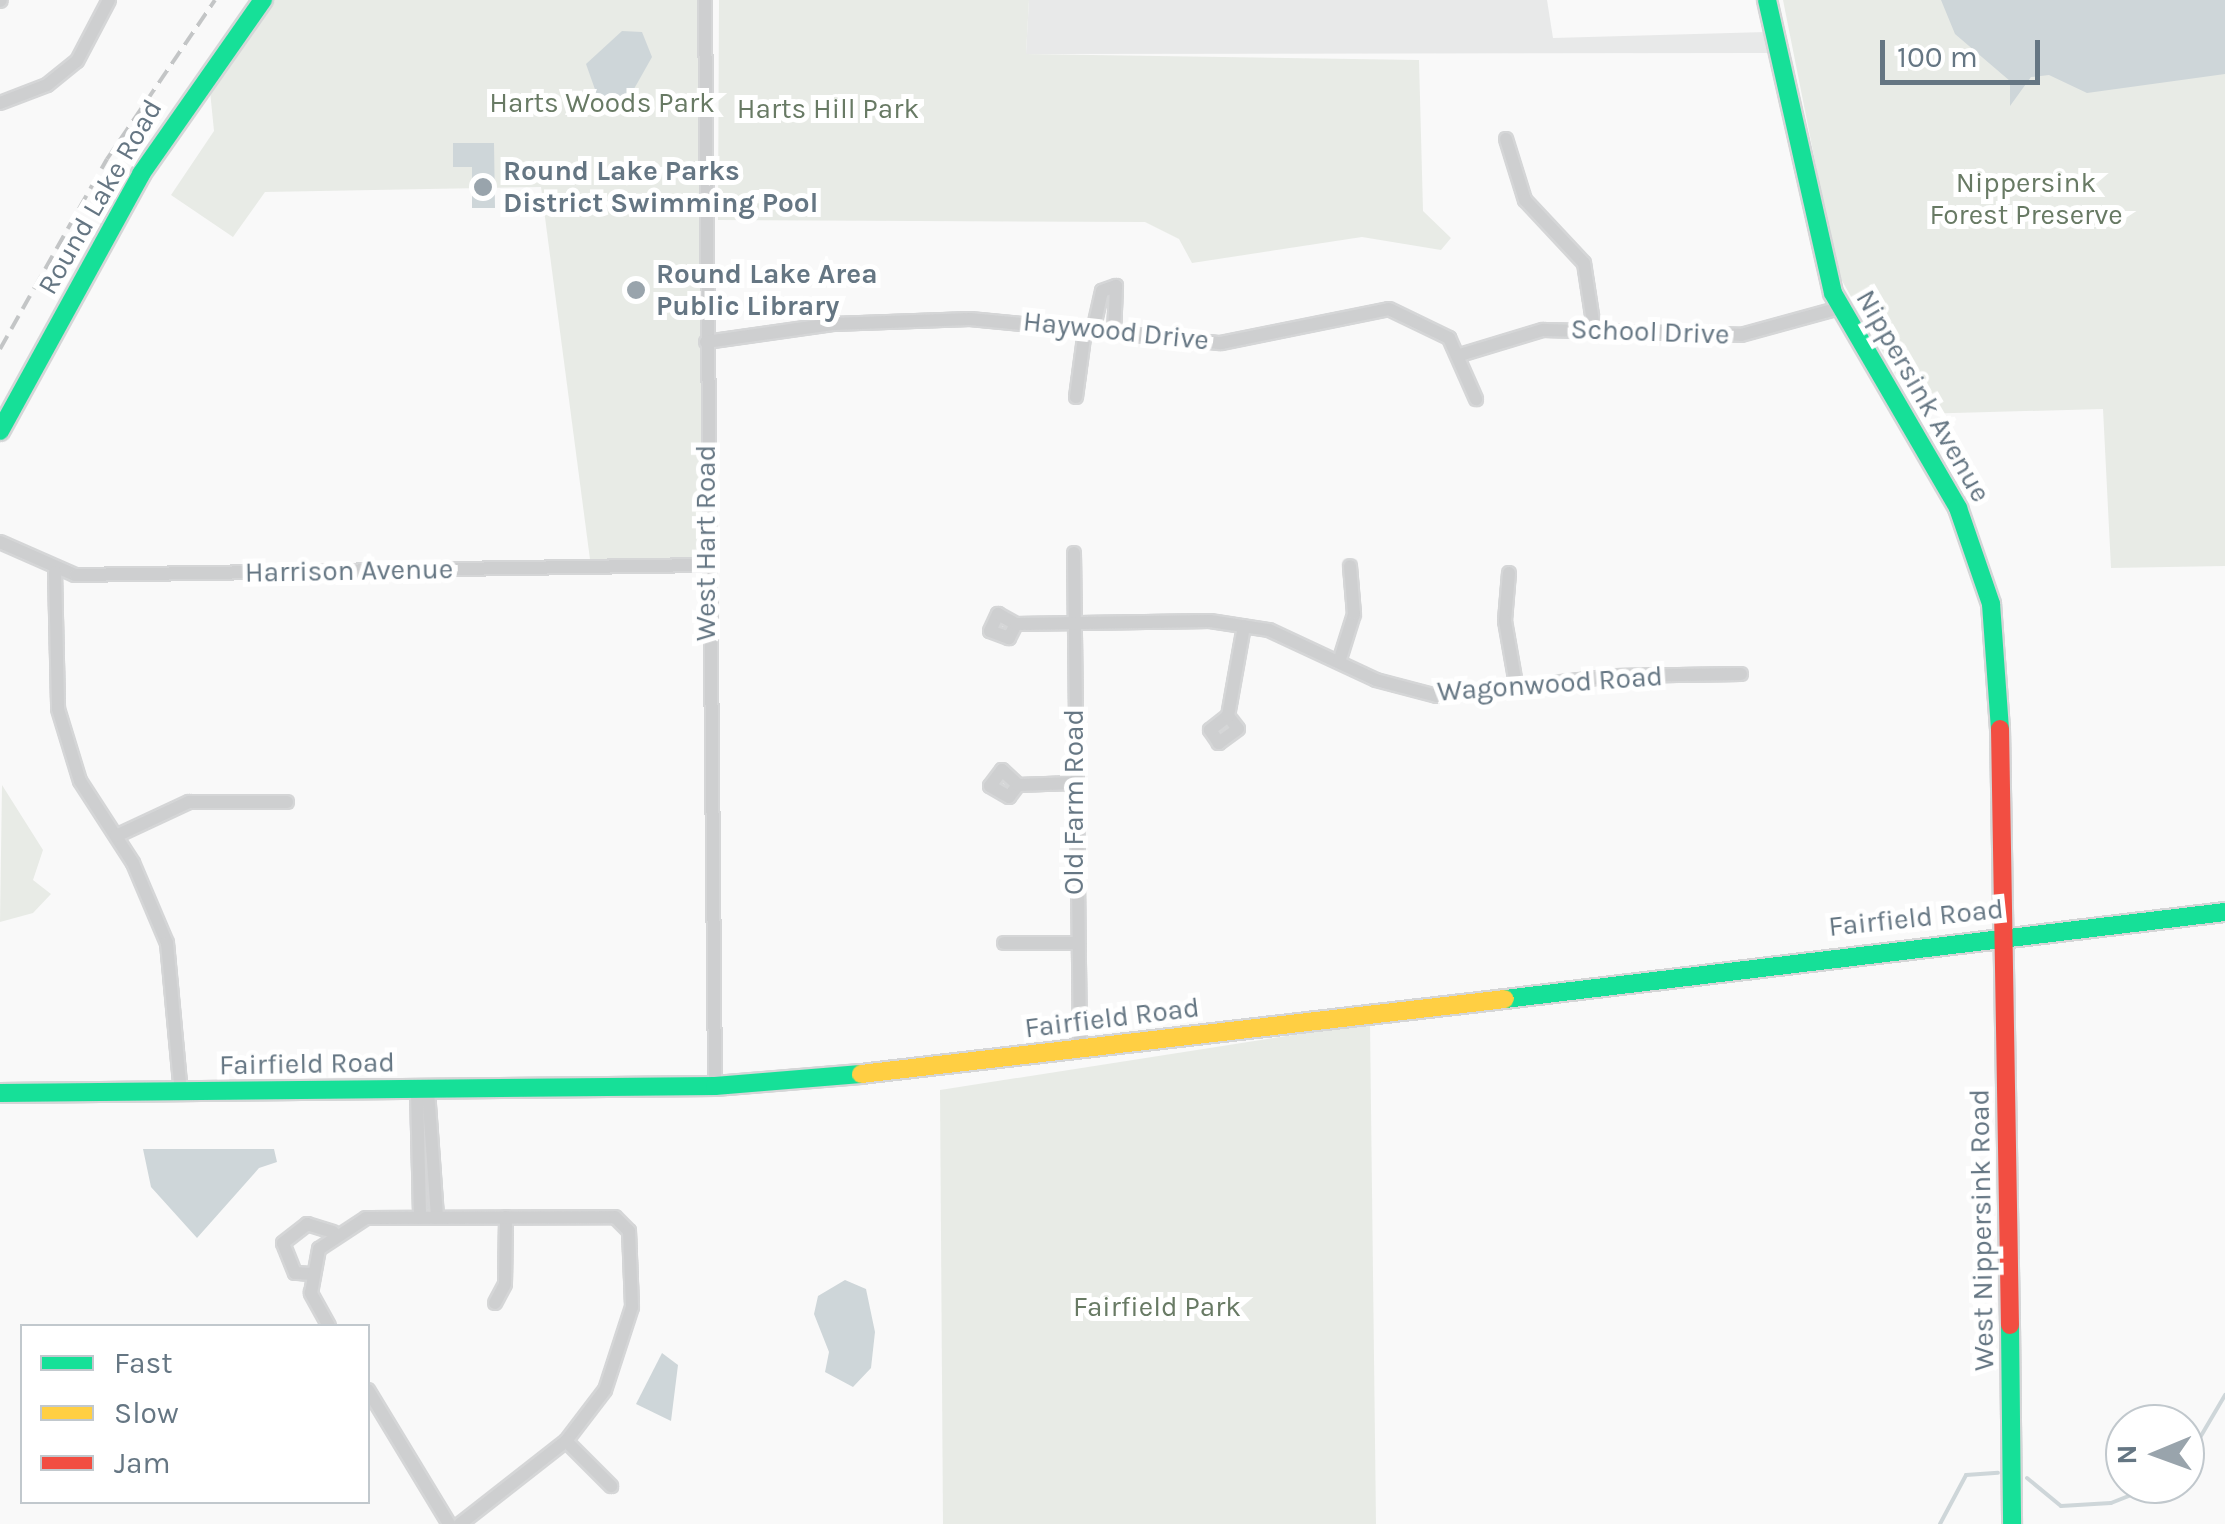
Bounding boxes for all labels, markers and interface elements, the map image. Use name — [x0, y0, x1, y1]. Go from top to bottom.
scale bar — [1885, 20, 2045, 82]
text: 100 m — [1897, 39, 1978, 75]
park label: Harts Woods Park — [489, 86, 715, 120]
park label: Harts Hill Park — [737, 92, 919, 126]
street label: Round Lake Road — [31, 94, 169, 300]
place label: Round Lake Parks District Swimming Pool — [503, 154, 818, 220]
park label: Nippersink Forest Preserve — [1929, 166, 2123, 232]
marker: Round Lake Parks District Swimming Pool — [472, 176, 494, 198]
place label: Round Lake Area Public Library — [656, 257, 878, 323]
marker: Round Lake Area Public Library — [625, 279, 647, 301]
street label: Nippersink Avenue — [1849, 284, 1997, 508]
street label: Haywood Drive — [1021, 305, 1211, 357]
street label: School Drive — [1570, 312, 1730, 352]
street label: West Hart Road — [689, 445, 723, 641]
street label: Harrison Avenue — [245, 552, 453, 590]
street label: Wagonwood Road — [1436, 659, 1664, 709]
street label: Old Farm Road — [1057, 709, 1091, 895]
street label: Fairfield Road — [1827, 892, 2005, 944]
street label: Fairfield Road — [1023, 991, 1201, 1045]
street label: Fairfield Road — [219, 1046, 395, 1082]
street label: West Nippersink Road — [1963, 1089, 2001, 1371]
park label: Fairfield Park — [1073, 1290, 1241, 1324]
legend — [20, 1324, 370, 1504]
text: Fast — [114, 1345, 173, 1381]
text: Slow — [114, 1395, 179, 1431]
north arrow — [2105, 1404, 2205, 1504]
text: N — [2110, 1444, 2143, 1465]
text: Jam — [114, 1445, 171, 1481]

